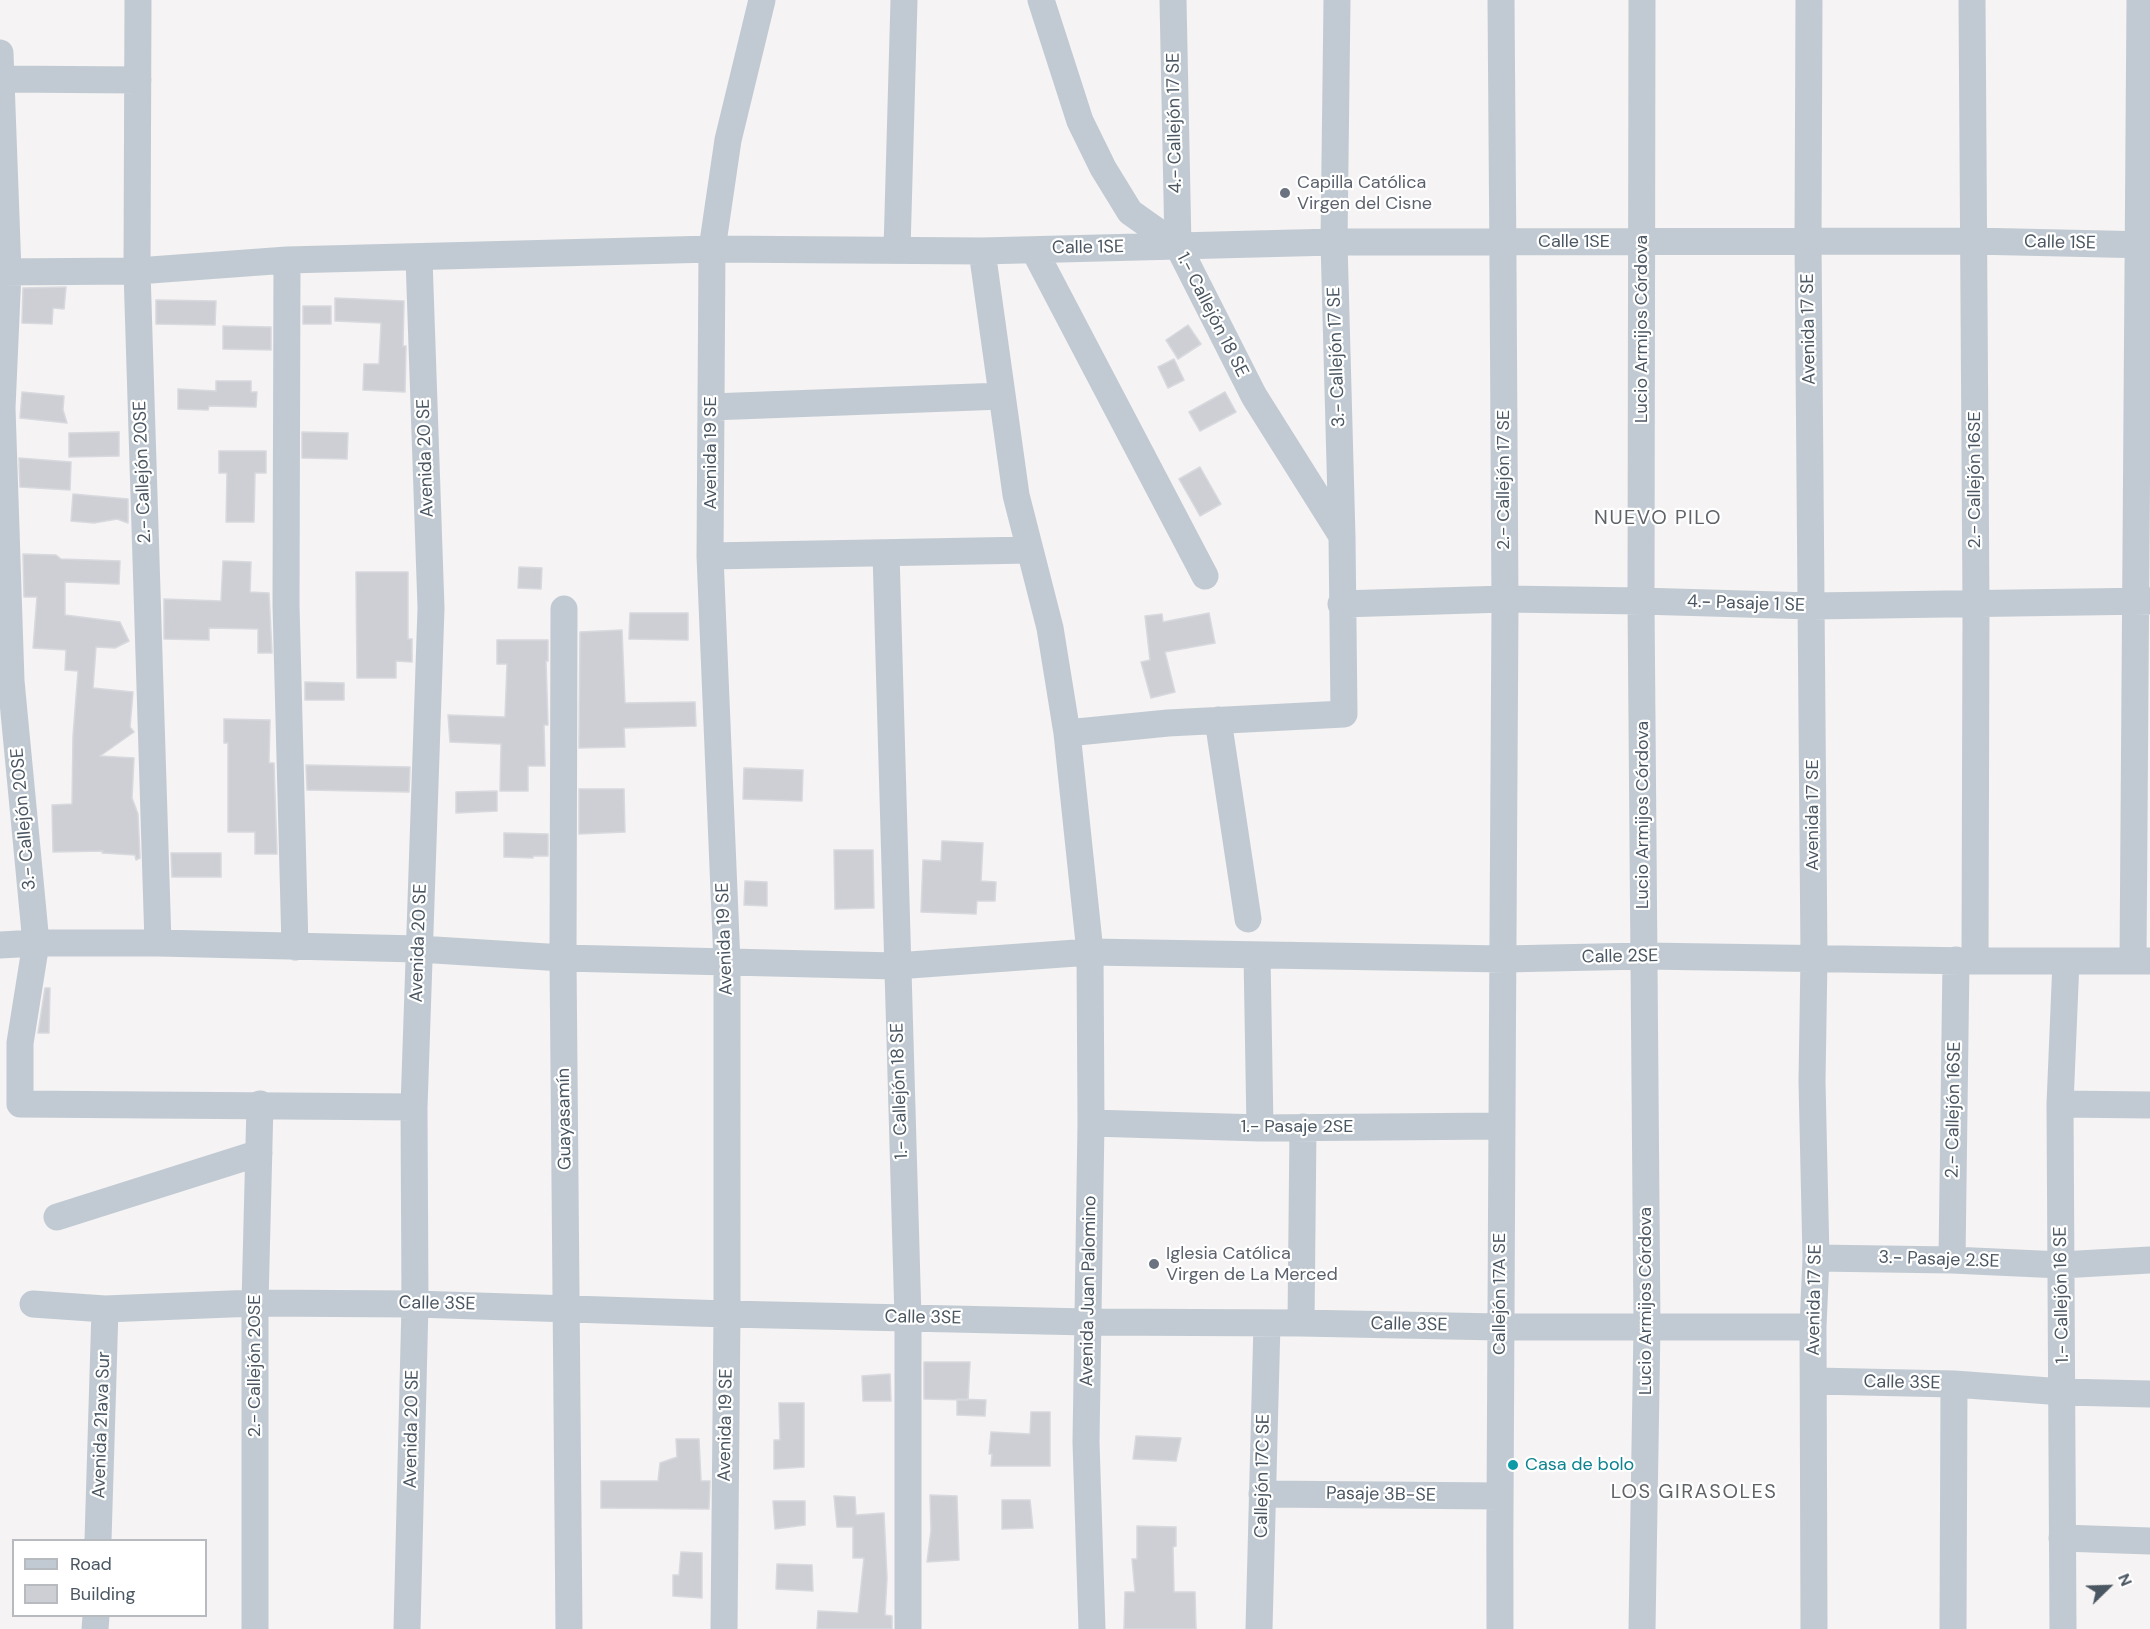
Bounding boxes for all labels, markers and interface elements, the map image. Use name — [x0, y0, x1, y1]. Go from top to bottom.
street label: 4.- Callejón 17 SE — [1163, 52, 1187, 194]
place label: Capilla Católica Virgen del Cisne — [1297, 172, 1432, 214]
marker: Capilla Católica Virgen del Cisne — [1278, 186, 1292, 200]
street label: Calle 1SE — [1538, 231, 1610, 253]
street label: Calle 1SE — [2024, 232, 2096, 254]
street label: Lucio Armijos Córdova — [1631, 235, 1653, 423]
street label: Calle 1SE — [1052, 237, 1124, 259]
street label: 1.- Callejón 18 SE — [1171, 249, 1253, 381]
street label: Avenida 17 SE — [1797, 273, 1821, 385]
street label: 3.- Callejón 17 SE — [1324, 286, 1350, 428]
street label: Avenida 19 SE — [700, 396, 722, 510]
street label: Avenida 20 SE — [413, 398, 439, 518]
street label: 2.- Callejón 20SE — [130, 400, 156, 544]
street label: 2.- Callejón 17 SE — [1493, 410, 1515, 550]
street label: 2.- Callejón 16SE — [1964, 411, 1986, 549]
district label: NUEVO PILO — [1594, 507, 1722, 531]
street label: 4.- Pasaje 1 SE — [1687, 591, 1805, 617]
street label: Lucio Armijos Córdova — [1632, 721, 1654, 909]
street label: 3.- Callejón 20SE — [7, 747, 41, 891]
street label: Avenida 17 SE — [1802, 759, 1824, 871]
street label: Avenida 19 SE — [712, 882, 738, 996]
street label: Avenida 20 SE — [406, 883, 432, 1003]
street label: Calle 2SE — [1581, 946, 1659, 968]
street label: 1.- Callejón 18 SE — [887, 1022, 913, 1160]
street label: 2.- Callejón 16SE — [1942, 1041, 1966, 1179]
street label: Guayasamín — [553, 1068, 577, 1170]
street label: 1.- Pasaje 2SE — [1241, 1116, 1353, 1138]
street label: Avenida Juan Palomino — [1077, 1195, 1101, 1387]
street label: Lucio Armijos Córdova — [1635, 1207, 1657, 1395]
street label: 1.- Callejón 16 SE — [2050, 1226, 2074, 1364]
street label: Callejón 17A SE — [1489, 1233, 1511, 1355]
place label: Iglesia Católica Virgen de La Merced — [1166, 1243, 1338, 1286]
street label: Avenida 17 SE — [1803, 1244, 1827, 1356]
street label: 3.- Pasaje 2.SE — [1878, 1247, 2000, 1273]
marker: Iglesia Católica Virgen de La Merced — [1147, 1257, 1161, 1271]
street label: Calle 3SE — [398, 1293, 476, 1315]
street label: 2.- Callejón 20SE — [244, 1295, 266, 1437]
street label: Calle 3SE — [884, 1307, 962, 1329]
street label: Calle 3SE — [1370, 1314, 1448, 1336]
street label: Avenida 21ava Sur — [89, 1351, 115, 1499]
street label: Avenida 19 SE — [714, 1368, 738, 1482]
street label: Avenida 20 SE — [400, 1369, 424, 1489]
street label: Calle 3SE — [1863, 1372, 1941, 1394]
street label: Callejón 17C SE — [1251, 1414, 1275, 1538]
place label: Casa de bolo — [1525, 1454, 1634, 1476]
marker: Casa de bolo — [1506, 1458, 1520, 1472]
district label: LOS GIRASOLES — [1611, 1481, 1777, 1505]
street label: Pasaje 3B-SE — [1326, 1483, 1436, 1507]
legend — [12, 1539, 207, 1617]
text: Road — [70, 1552, 112, 1576]
north arrow — [2078, 1557, 2138, 1617]
text: N — [2113, 1570, 2137, 1589]
text: Building — [70, 1582, 135, 1606]

